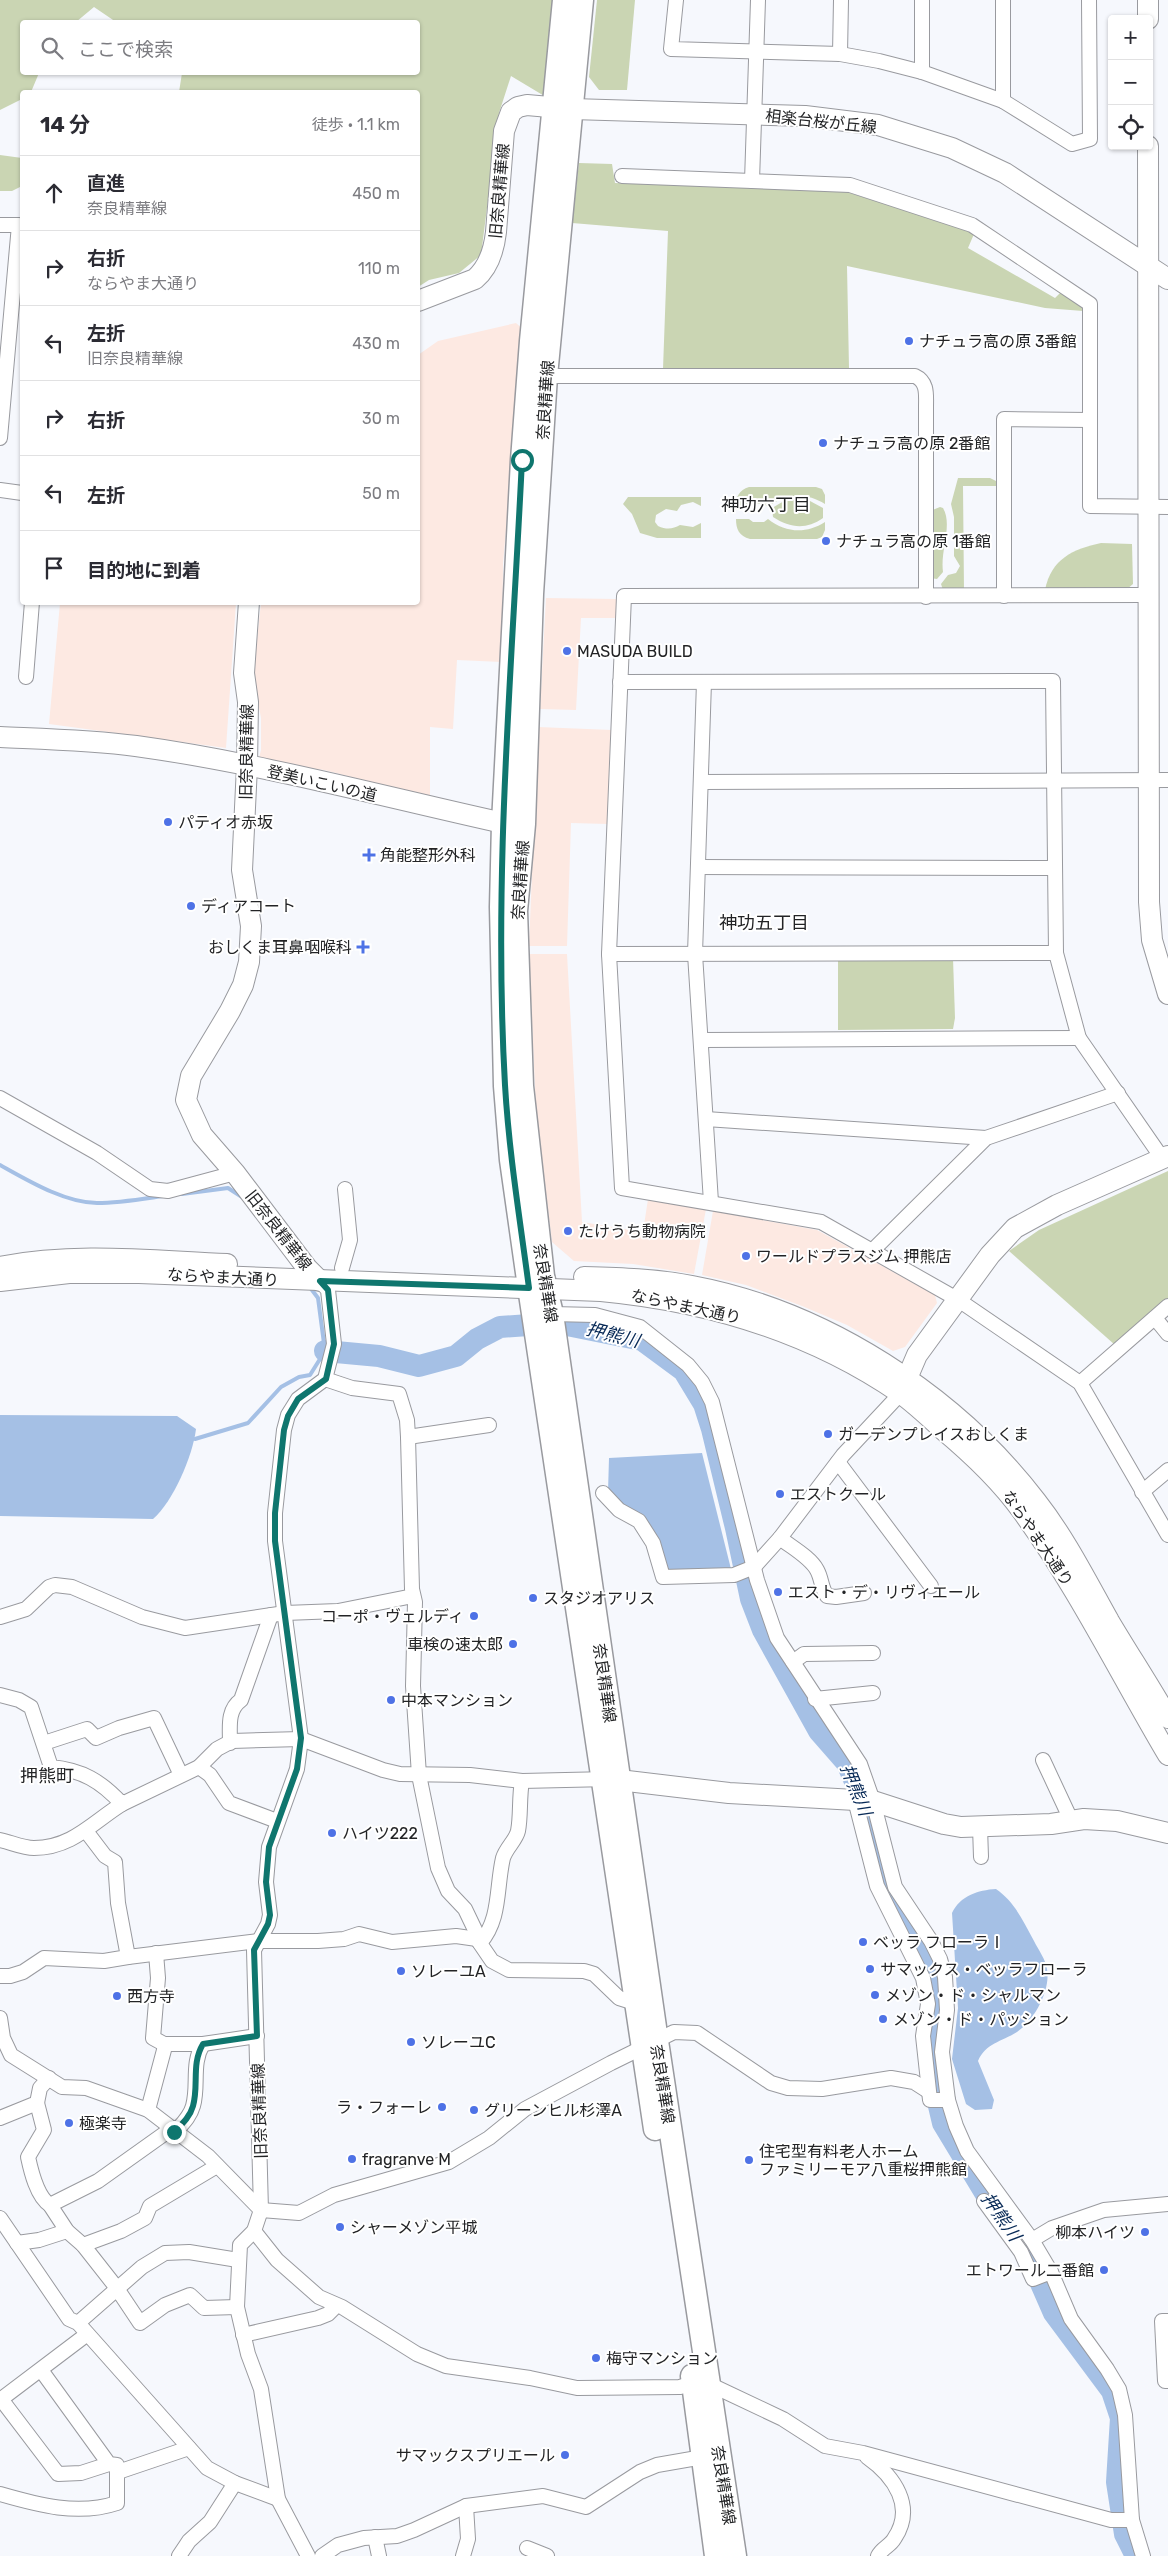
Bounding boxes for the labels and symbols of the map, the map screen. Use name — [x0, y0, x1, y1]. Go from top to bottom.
street label: 相楽台桜が丘線 — [764, 106, 878, 137]
street label: 旧奈良精華線 — [486, 142, 513, 240]
place label: ナチュラ高の原 3番館 — [919, 332, 1077, 351]
marker: ナチュラ高の原 3番館 — [903, 335, 915, 347]
street label: 奈良精華線 — [533, 359, 558, 441]
place label: ナチュラ高の原 2番館 — [833, 434, 990, 453]
marker: ナチュラ高の原 2番館 — [817, 437, 829, 449]
route start — [511, 449, 534, 472]
district label: 神功六丁目 — [721, 494, 811, 516]
place label: ナチュラ高の原 1番館 — [836, 532, 991, 551]
marker: ナチュラ高の原 1番館 — [820, 535, 832, 547]
place label: MASUDA BUILD — [577, 642, 693, 661]
marker: MASUDA BUILD — [561, 645, 573, 657]
street label: 旧奈良精華線 — [236, 704, 257, 800]
street label: 登美いこいの道 — [265, 762, 379, 805]
place label: パティオ赤坂 — [178, 813, 273, 832]
marker: パティオ赤坂 — [162, 816, 174, 828]
street label: 奈良精華線 — [508, 839, 533, 921]
place label: 角能整形外科 — [380, 846, 476, 865]
marker: 角能整形外科 — [362, 848, 376, 862]
place label: ディアコート — [201, 897, 296, 916]
marker: ディアコート — [185, 900, 197, 912]
district label: 神功五丁目 — [719, 912, 809, 934]
place label: おしくま耳鼻咽喉科 — [208, 938, 352, 957]
marker: おしくま耳鼻咽喉科 — [356, 940, 370, 954]
street label: 旧奈良精華線 — [242, 1187, 316, 1274]
place label: たけうち動物病院 — [578, 1222, 706, 1241]
marker: たけうち動物病院 — [562, 1225, 574, 1237]
street label: 奈良精華線 — [530, 1242, 561, 1324]
place label: ワールドプラスジム 押熊店 — [756, 1247, 952, 1266]
marker: ワールドプラスジム 押熊店 — [740, 1250, 752, 1262]
street label: ならやま大通り — [167, 1265, 279, 1290]
street label: ならやま大通り — [629, 1286, 743, 1327]
water label: 押熊川 — [584, 1318, 644, 1353]
place label: ガーデンプレイスおしくま — [838, 1425, 1029, 1444]
marker: ガーデンプレイスおしくま — [822, 1428, 834, 1440]
place label: エストクール — [790, 1485, 886, 1504]
street label: ならやま大通り — [998, 1487, 1077, 1590]
marker: エストクール — [774, 1488, 786, 1500]
place label: エスト・デ・リヴィエール — [788, 1583, 980, 1602]
marker: エスト・デ・リヴィエール — [772, 1586, 784, 1598]
place label: スタジオアリス — [543, 1589, 655, 1608]
marker: スタジオアリス — [527, 1592, 539, 1604]
place label: コーポ・ヴェルディ — [321, 1607, 464, 1626]
marker: コーポ・ヴェルディ — [468, 1610, 480, 1622]
place label: 車検の速太郎 — [407, 1635, 503, 1654]
marker: 車検の速太郎 — [507, 1638, 519, 1650]
street label: 奈良精華線 — [590, 1642, 619, 1724]
place label: 中本マンション — [401, 1691, 513, 1710]
marker: 中本マンション — [385, 1694, 397, 1706]
water label: 押熊川 — [836, 1761, 877, 1821]
district label: 押熊町 — [20, 1765, 74, 1787]
place label: ハイツ222 — [342, 1824, 418, 1843]
marker: ハイツ222 — [326, 1827, 338, 1839]
place label: ベッラ フローラⅠ — [873, 1933, 1005, 1952]
marker: ベッラ フローラⅠ — [857, 1936, 869, 1948]
place label: サマックス・ベッラフローラ — [880, 1960, 1088, 1979]
place label: ソレーユA — [411, 1962, 486, 1981]
marker: サマックス・ベッラフローラ — [864, 1963, 876, 1975]
marker: ソレーユA — [395, 1965, 407, 1977]
place label: メゾン・ド・シャルマン — [885, 1986, 1061, 2005]
place label: 西方寺 — [127, 1987, 175, 2006]
marker: メゾン・ド・シャルマン — [869, 1989, 881, 2001]
marker: 西方寺 — [111, 1990, 123, 2002]
place label: メゾン・ド・パッション — [893, 2010, 1069, 2029]
marker: メゾン・ド・パッション — [877, 2013, 889, 2025]
place label: ソレーユC — [421, 2033, 496, 2052]
marker: ソレーユC — [405, 2036, 417, 2048]
street label: 奈良精華線 — [647, 2043, 678, 2125]
street label: 旧奈良精華線 — [248, 2063, 271, 2159]
place label: ラ・フォーレ — [336, 2098, 432, 2117]
marker: ラ・フォーレ — [436, 2101, 448, 2113]
place label: グリーンヒル杉澤A — [484, 2101, 622, 2120]
marker: グリーンヒル杉澤A — [468, 2104, 480, 2116]
place label: 極楽寺 — [79, 2114, 127, 2133]
marker: 極楽寺 — [63, 2117, 75, 2129]
route end — [163, 2121, 186, 2144]
place label: 住宅型有料老人ホーム ファミリーモア八重桜押熊館 — [759, 2142, 967, 2179]
place label: fragranve M — [362, 2150, 451, 2169]
marker: fragranve M — [346, 2153, 358, 2165]
marker: 住宅型有料老人ホーム ファミリーモア八重桜押熊館 — [743, 2154, 755, 2166]
water label: 押熊川 — [977, 2189, 1027, 2247]
place label: シャーメゾン平城 — [350, 2218, 477, 2237]
marker: シャーメゾン平城 — [334, 2221, 346, 2233]
place label: 柳本ハイツ — [1055, 2223, 1135, 2242]
marker: 柳本ハイツ — [1139, 2226, 1151, 2238]
place label: エトワール二番館 — [966, 2261, 1094, 2280]
marker: エトワール二番館 — [1098, 2264, 1110, 2276]
place label: 梅守マンション — [606, 2349, 718, 2368]
marker: 梅守マンション — [590, 2352, 602, 2364]
street label: 奈良精華線 — [708, 2444, 739, 2526]
place label: サマックスプリエール — [395, 2446, 555, 2465]
marker: サマックスプリエール — [559, 2449, 571, 2461]

